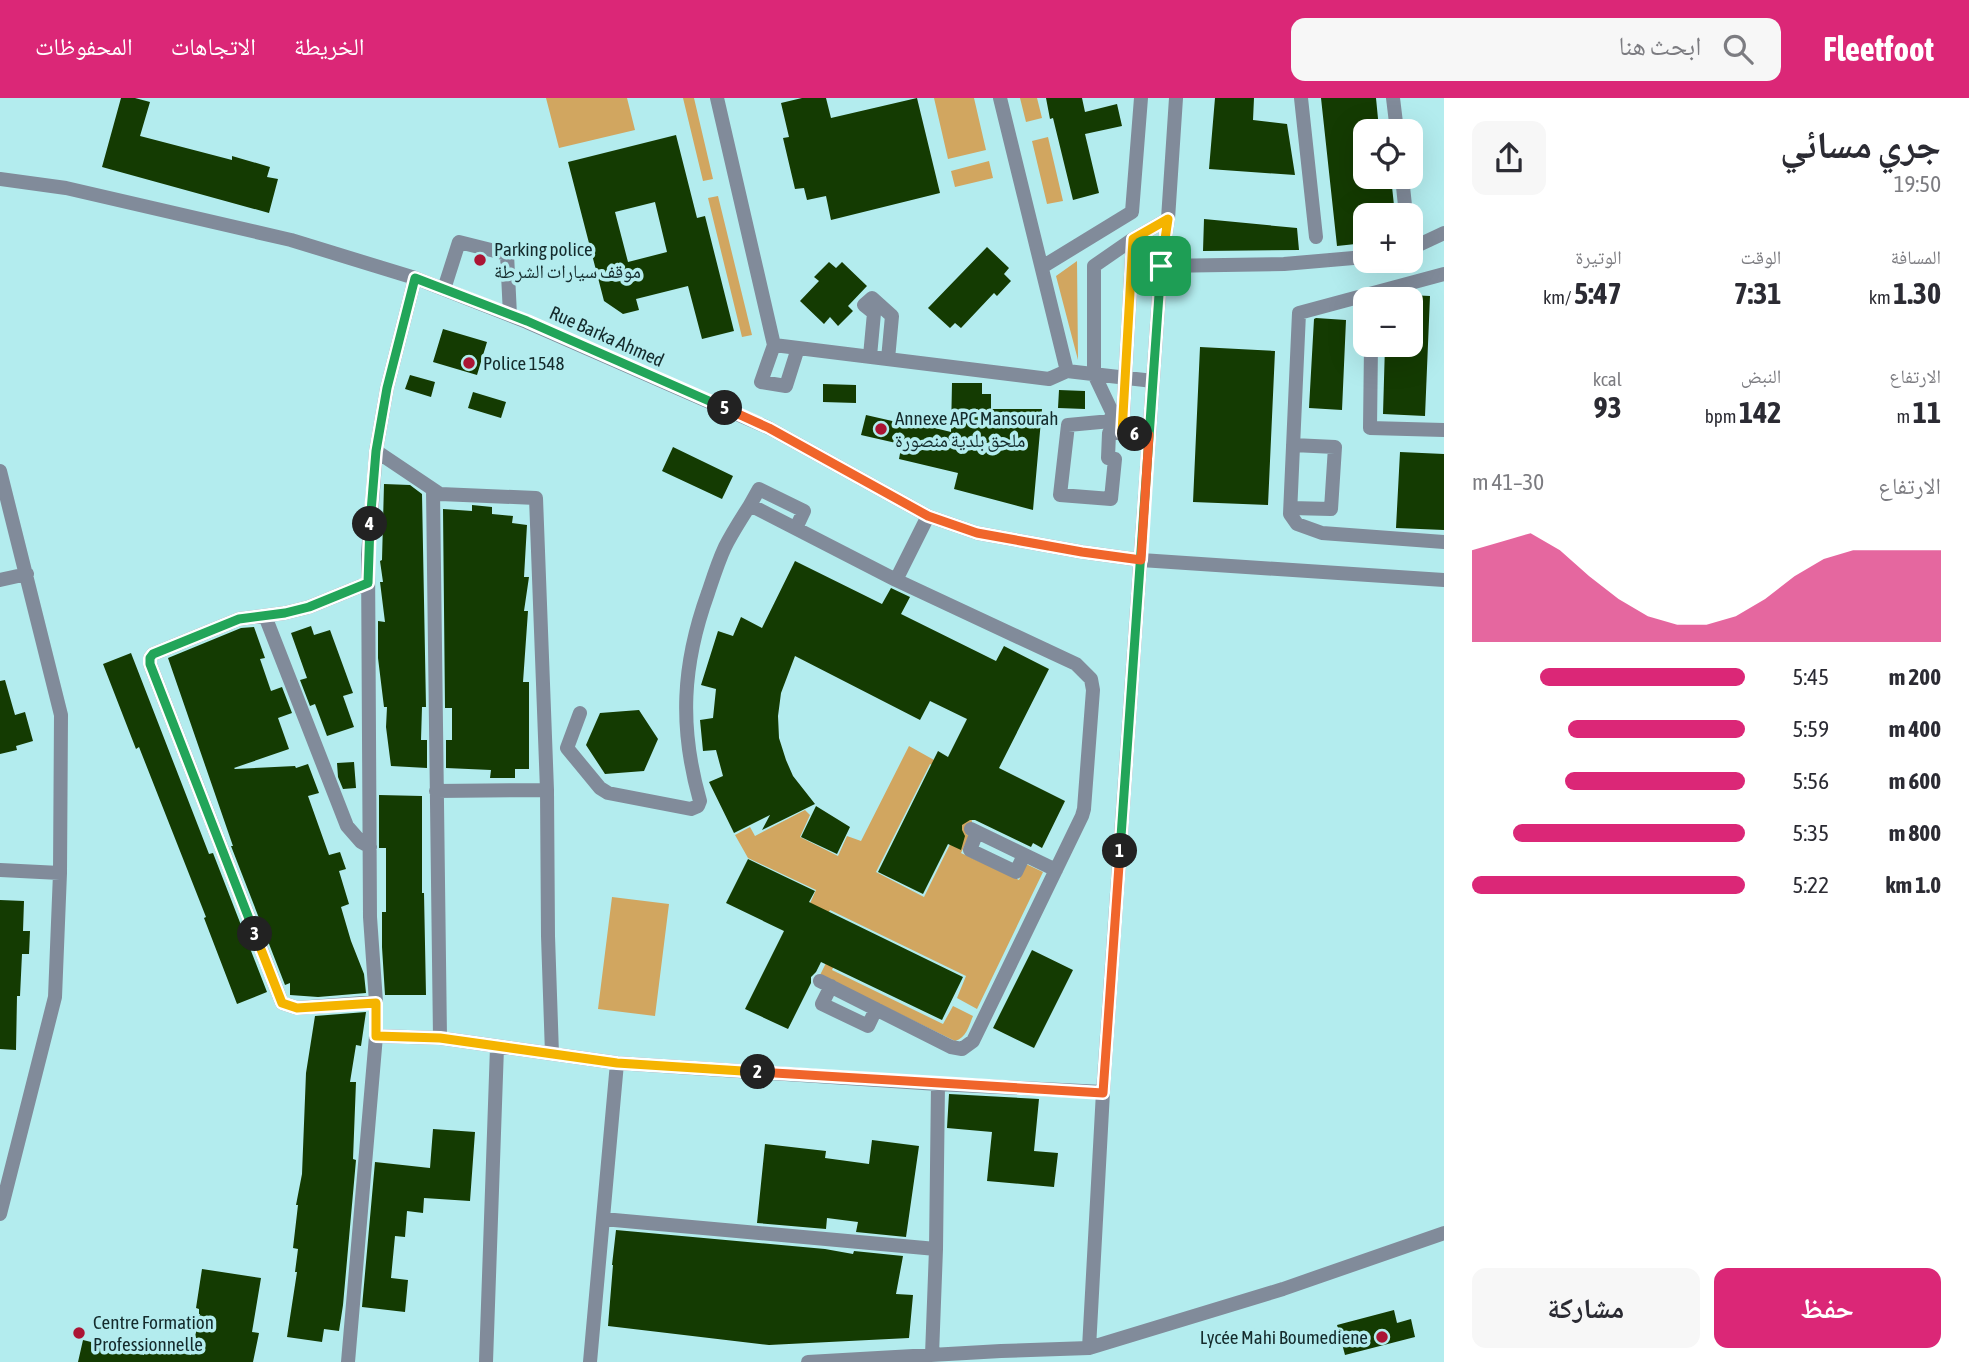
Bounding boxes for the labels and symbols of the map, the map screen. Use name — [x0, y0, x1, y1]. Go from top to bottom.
pin — [1131, 236, 1191, 296]
place label: Parking police موقف سيارات الشرطة — [494, 238, 641, 283]
marker: Parking police موقف سيارات الشرطة — [472, 252, 488, 268]
street label: Rue Barka Ahmed — [546, 301, 668, 371]
place label: Police 1548 — [483, 352, 565, 374]
marker: Police 1548 — [461, 355, 477, 371]
pin: 5 — [708, 390, 742, 426]
place label: Annexe APC Mansourah ملحق بلدية منصورة — [895, 407, 1059, 452]
pin: 6 — [1118, 416, 1152, 452]
marker: Annexe APC Mansourah ملحق بلدية منصورة — [873, 421, 889, 437]
pin: 4 — [352, 506, 388, 542]
pin: 1 — [1102, 834, 1138, 868]
pin: 3 — [238, 916, 272, 952]
pin: 2 — [740, 1054, 776, 1090]
place label: Centre Formation Professionnelle — [93, 1311, 214, 1355]
marker: Centre Formation Professionnelle — [71, 1325, 87, 1341]
place label: Lycée Mahi Boumediene — [1200, 1326, 1368, 1348]
marker: Lycée Mahi Boumediene — [1374, 1329, 1390, 1345]

